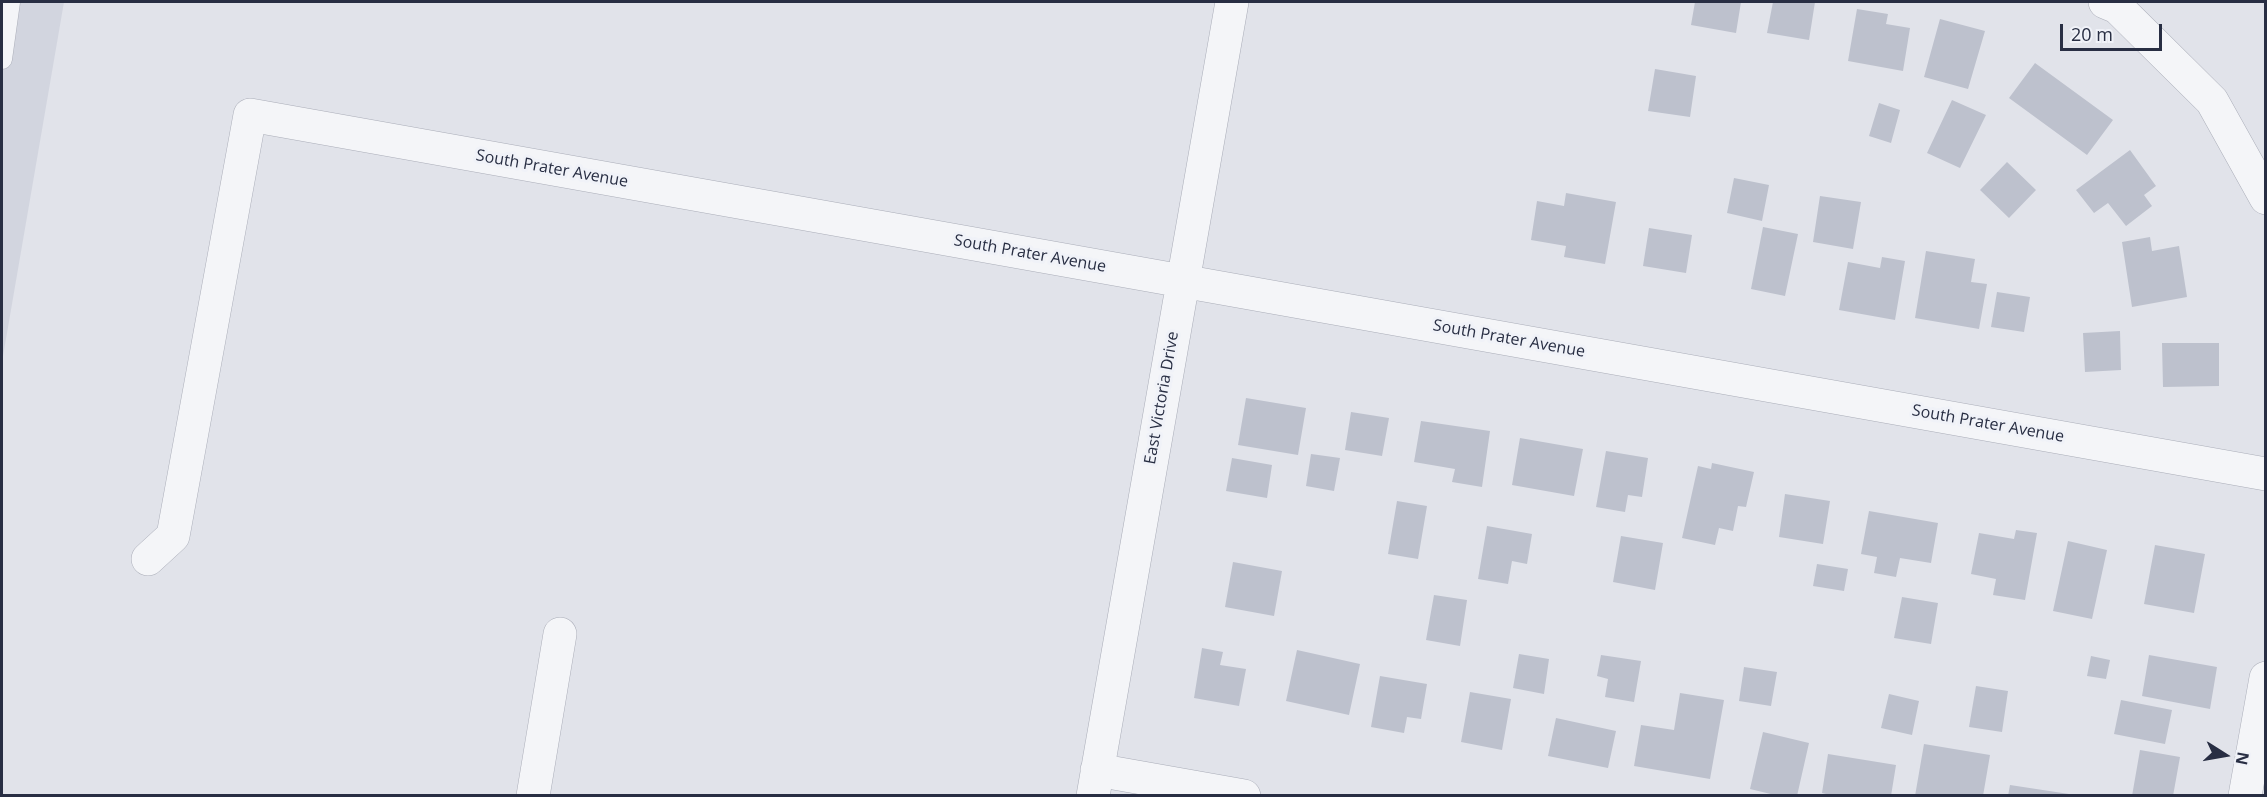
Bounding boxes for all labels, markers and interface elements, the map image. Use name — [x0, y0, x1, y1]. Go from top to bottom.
scale bar — [2063, 12, 2165, 50]
text: 20 m — [2071, 22, 2113, 46]
street label: South Prater Avenue — [474, 146, 630, 192]
street label: South Prater Avenue — [952, 231, 1108, 277]
street label: South Prater Avenue — [1431, 316, 1587, 362]
street label: East Victoria Drive — [1141, 330, 1183, 466]
street label: South Prater Avenue — [1910, 401, 2066, 447]
north arrow — [2195, 725, 2255, 785]
text: N — [2231, 750, 2255, 767]

